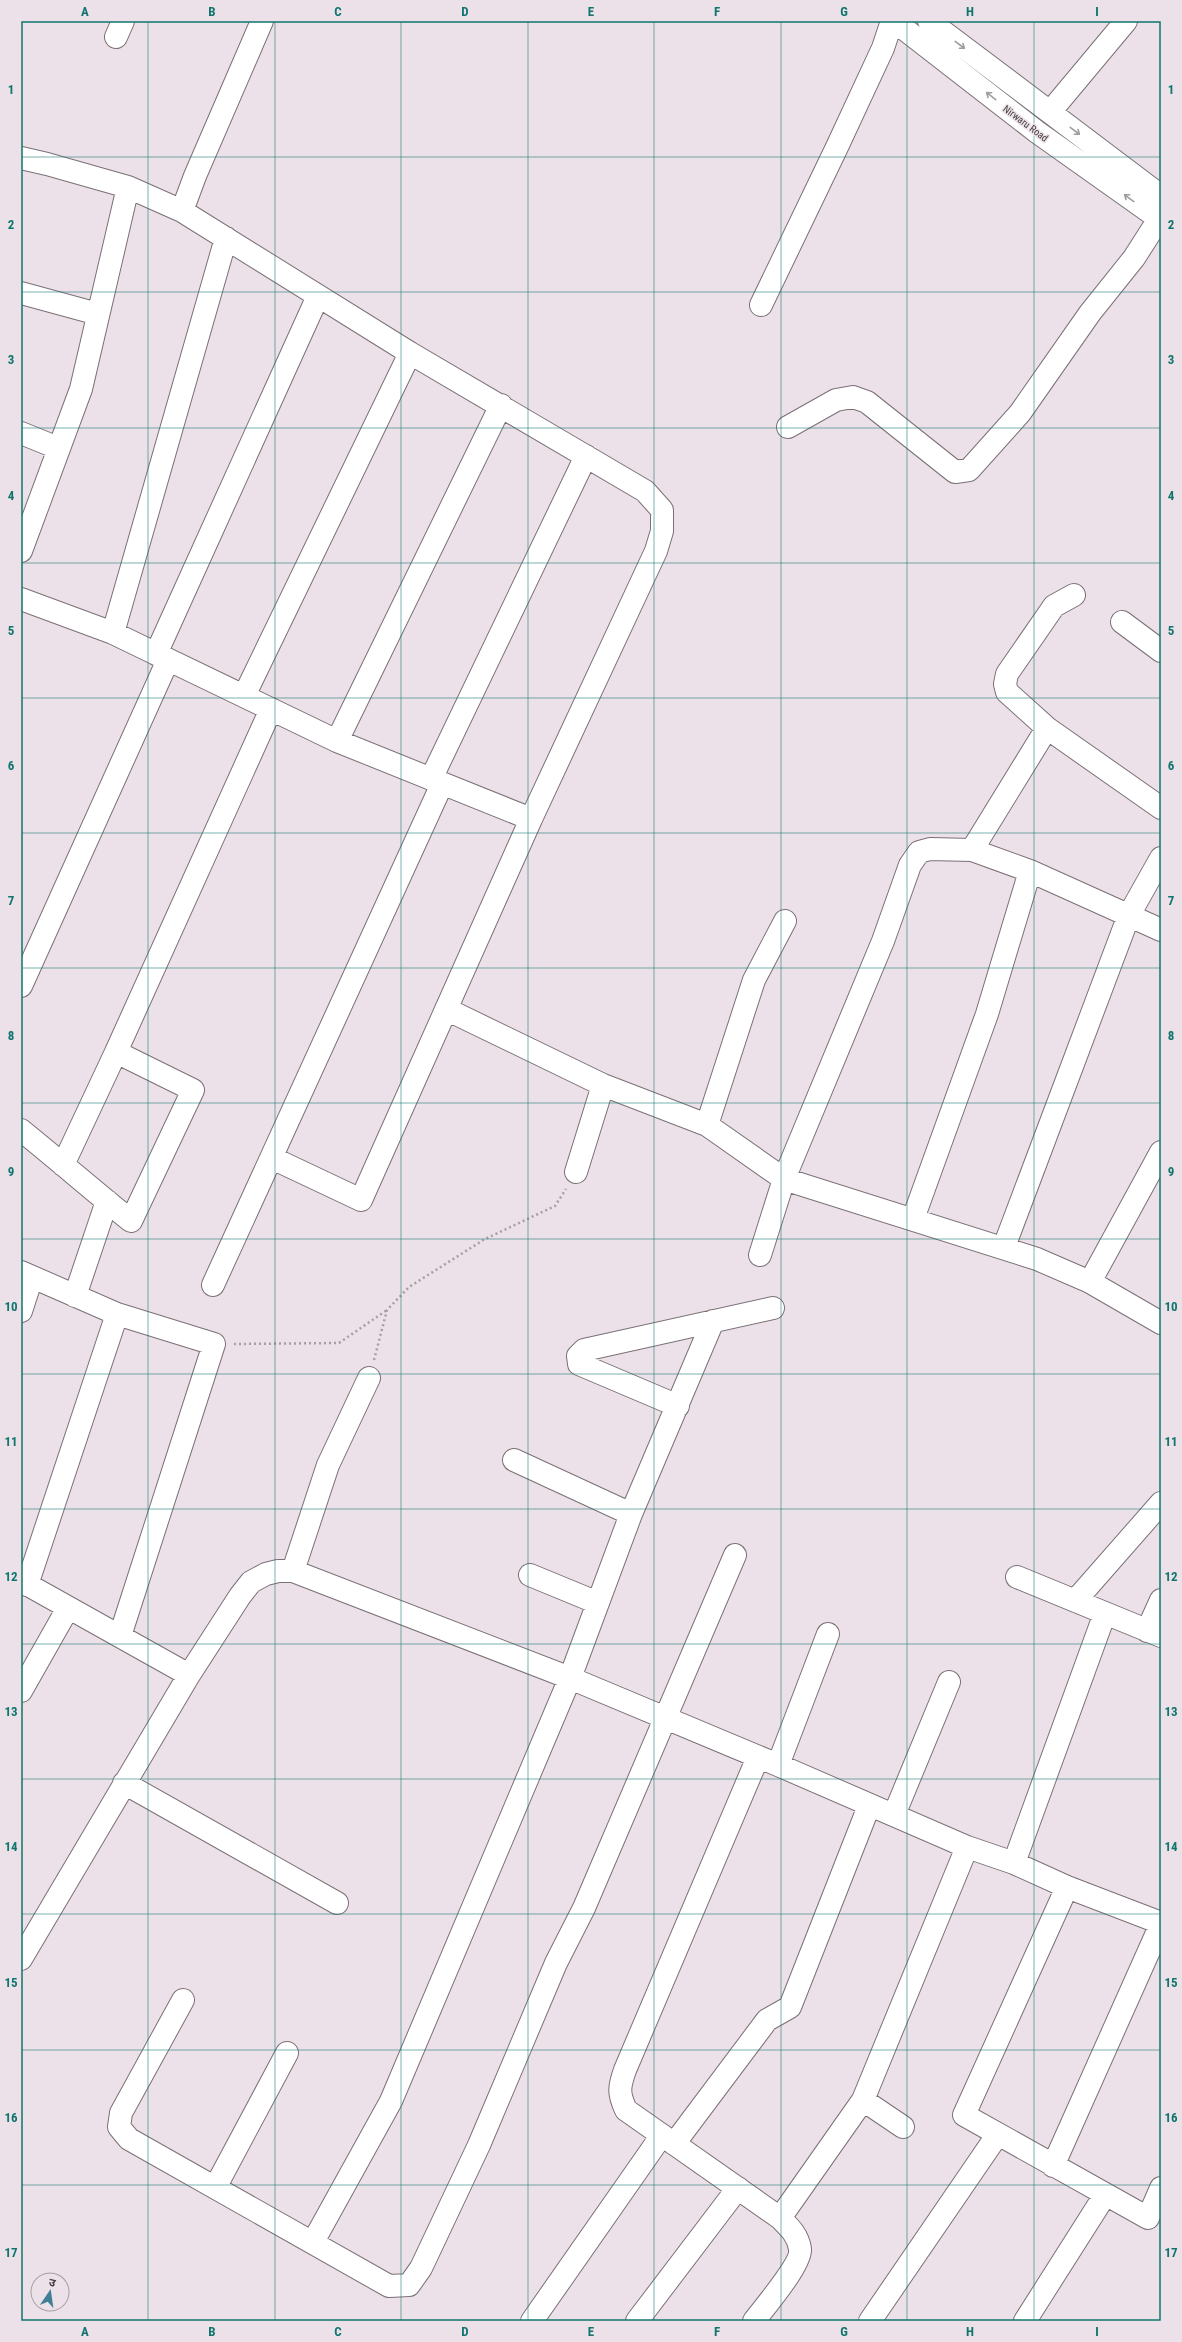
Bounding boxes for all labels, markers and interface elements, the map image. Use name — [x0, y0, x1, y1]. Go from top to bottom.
text: A — [81, 4, 89, 19]
text: B — [208, 4, 216, 19]
text: C — [334, 4, 342, 19]
text: D — [461, 4, 469, 19]
text: E — [588, 4, 595, 19]
text: F — [714, 4, 720, 19]
text: G — [840, 4, 848, 19]
text: H — [966, 4, 974, 19]
text: I — [1095, 4, 1099, 19]
one-way arrow — [954, 41, 965, 49]
text: 1 — [8, 82, 14, 97]
text: 1 — [1168, 82, 1174, 97]
one-way arrow — [985, 91, 996, 100]
street label: Nirwaru Road — [1001, 103, 1050, 144]
one-way arrow — [1069, 127, 1080, 135]
one-way arrow — [1124, 194, 1135, 202]
text: 2 — [8, 217, 15, 232]
text: 2 — [1168, 217, 1175, 232]
text: 3 — [8, 352, 14, 367]
text: 3 — [1168, 352, 1174, 367]
text: 4 — [8, 488, 15, 503]
text: 4 — [1168, 488, 1175, 503]
text: 5 — [8, 623, 15, 638]
text: 5 — [1168, 623, 1175, 638]
text: 6 — [8, 758, 15, 773]
text: 6 — [1168, 758, 1175, 773]
text: 7 — [8, 893, 15, 908]
text: 7 — [1168, 893, 1175, 908]
text: 8 — [8, 1028, 14, 1043]
text: 8 — [1168, 1028, 1174, 1043]
text: 9 — [8, 1164, 14, 1179]
text: 9 — [1168, 1164, 1174, 1179]
text: 10 — [4, 1299, 18, 1314]
text: 10 — [1164, 1299, 1178, 1314]
text: 11 — [4, 1434, 18, 1449]
text: 11 — [1164, 1434, 1178, 1449]
text: 12 — [4, 1569, 18, 1584]
text: 12 — [1164, 1569, 1178, 1584]
text: 13 — [4, 1704, 18, 1719]
text: 13 — [1164, 1704, 1178, 1719]
text: 14 — [4, 1839, 18, 1854]
text: 14 — [1164, 1839, 1178, 1854]
text: 15 — [4, 1975, 18, 1990]
text: 15 — [1164, 1975, 1178, 1990]
text: 16 — [4, 2110, 18, 2125]
text: 16 — [1164, 2110, 1178, 2125]
text: 17 — [4, 2245, 18, 2260]
text: 17 — [1164, 2245, 1178, 2260]
north arrow — [30, 2272, 70, 2312]
text: उ — [48, 2276, 57, 2290]
text: A — [81, 2324, 89, 2339]
text: B — [208, 2324, 216, 2339]
text: C — [334, 2324, 342, 2339]
text: D — [461, 2324, 469, 2339]
text: E — [588, 2324, 595, 2339]
text: F — [714, 2324, 720, 2339]
text: G — [840, 2324, 848, 2339]
text: H — [966, 2324, 974, 2339]
text: I — [1095, 2324, 1099, 2339]

